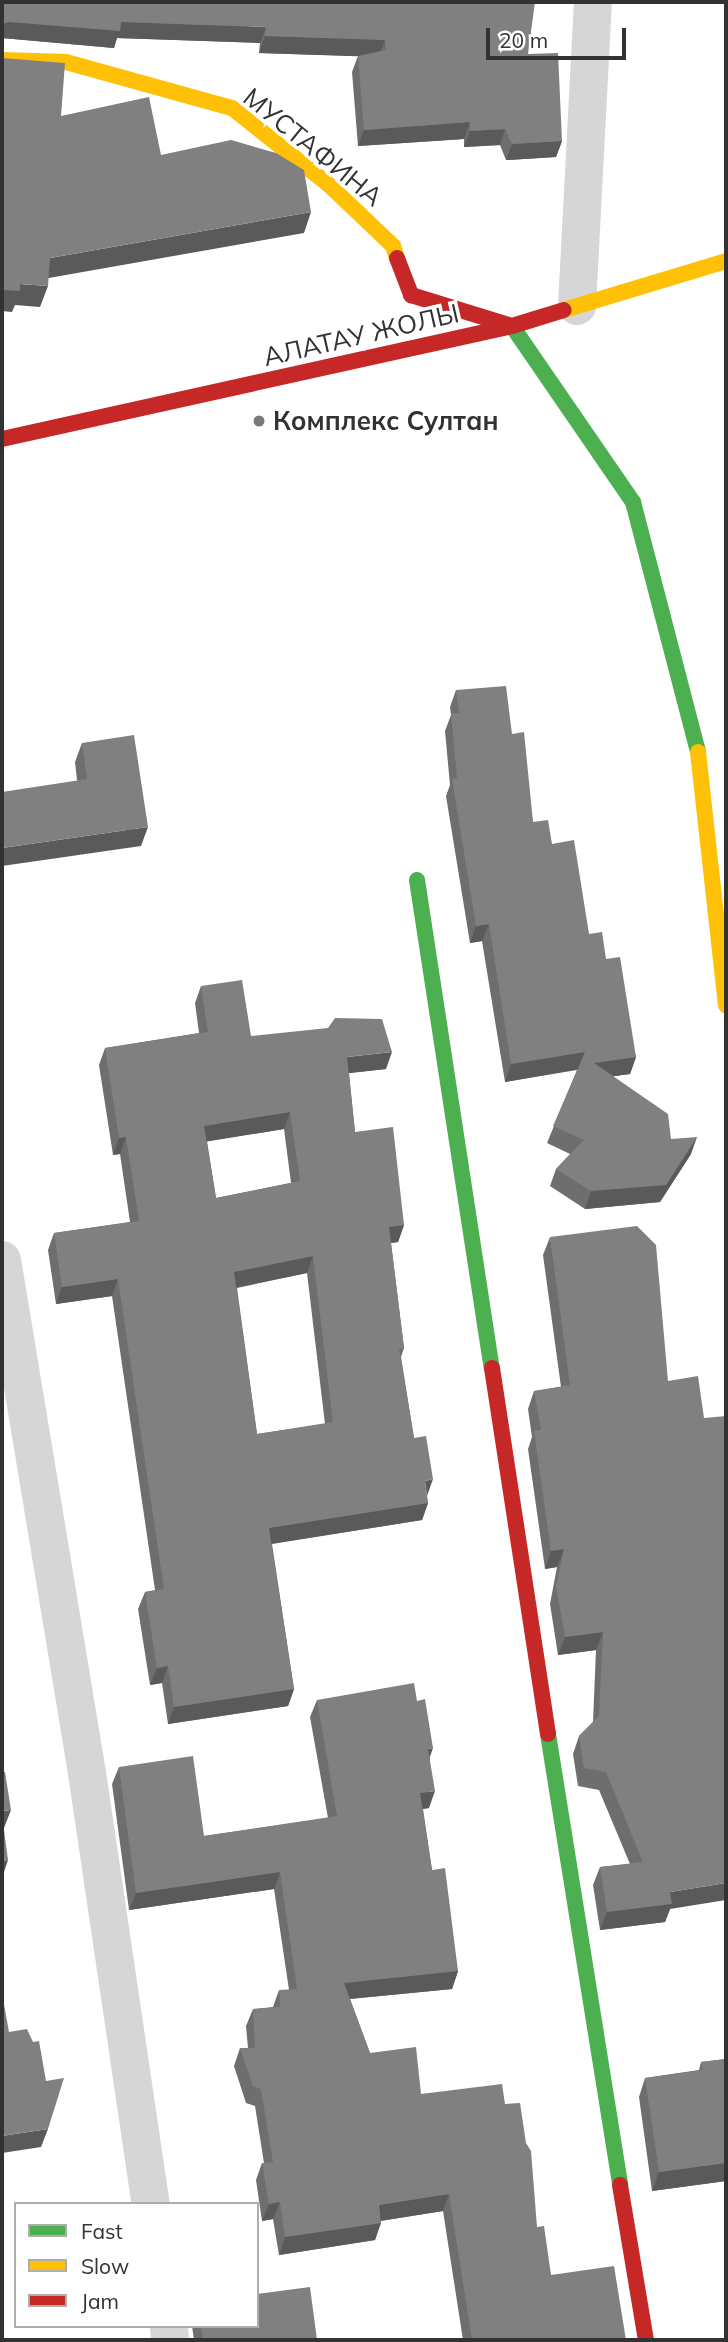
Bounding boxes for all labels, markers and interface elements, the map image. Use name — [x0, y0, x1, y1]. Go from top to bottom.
scale bar — [490, 14, 630, 58]
text: 20 m — [499, 27, 548, 53]
street label: МУСТАФИНА — [237, 81, 389, 213]
street label: АЛАТАУ ЖОЛЫ — [260, 297, 462, 373]
place label: Комплекс Султан — [273, 405, 498, 437]
marker: Комплекс Султан — [251, 413, 267, 429]
legend — [14, 2202, 259, 2328]
text: Fast — [81, 2218, 123, 2244]
text: Slow — [81, 2253, 129, 2279]
text: Jam — [81, 2288, 119, 2314]

